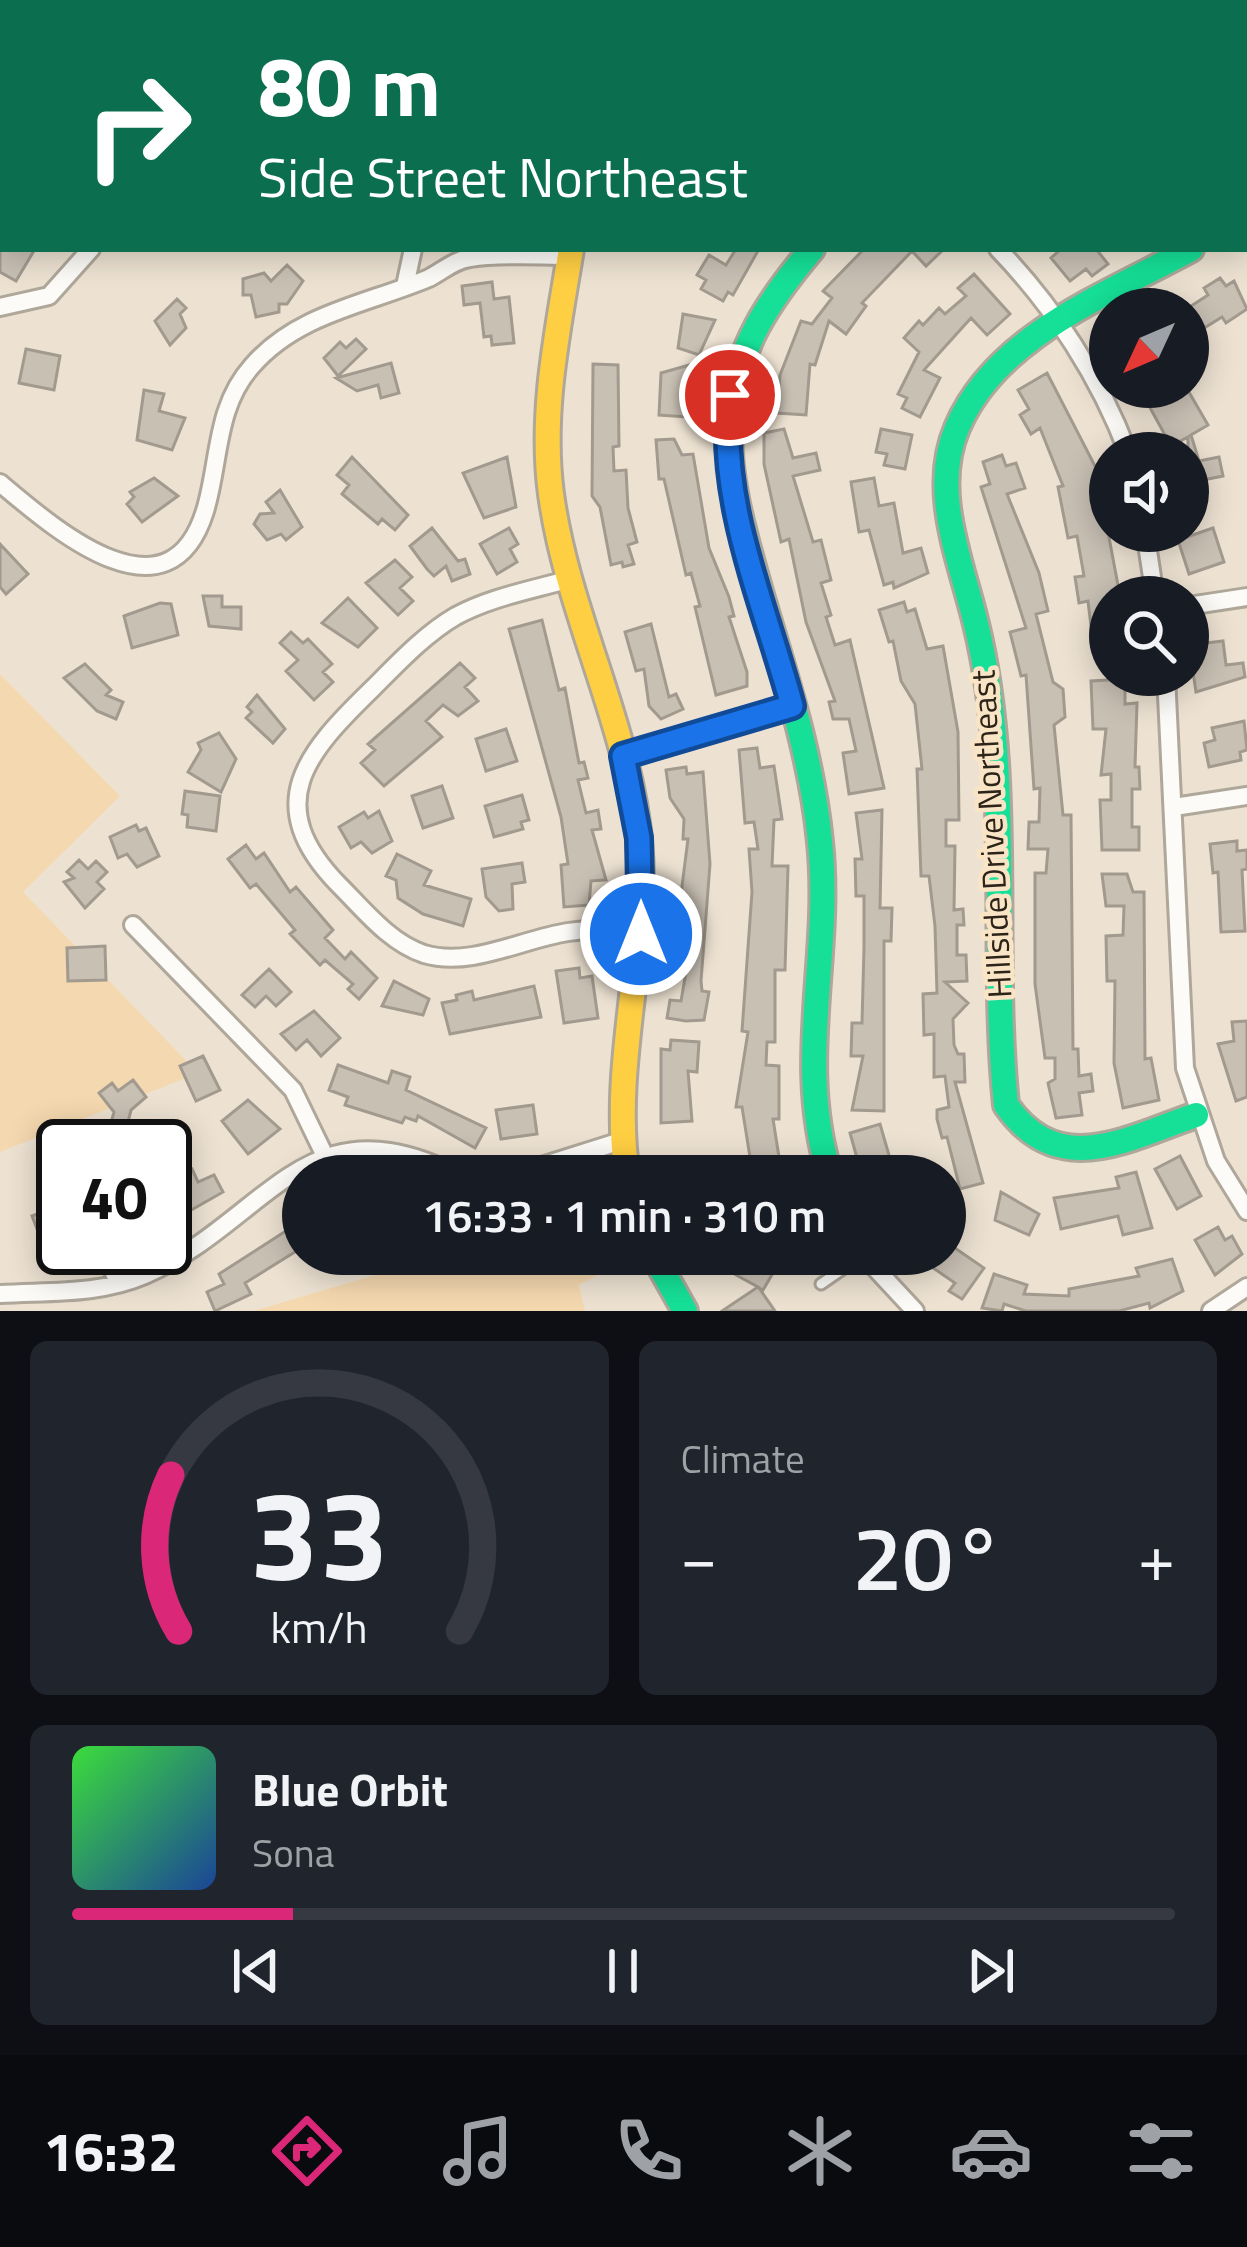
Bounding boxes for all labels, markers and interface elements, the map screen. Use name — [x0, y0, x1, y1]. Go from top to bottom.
text: 80 m — [258, 21, 441, 149]
icon: right — [60, 48, 216, 204]
text: Side Street Northeast — [258, 136, 748, 218]
north arrow — [1089, 288, 1209, 408]
map controls — [1089, 288, 1209, 696]
pin — [679, 344, 781, 446]
icon: arrive — [697, 362, 763, 428]
button: sound — [1089, 432, 1209, 552]
button: search — [1089, 576, 1209, 696]
street label: Hillside Drive Northeast — [957, 668, 1025, 999]
position arrow — [578, 871, 704, 997]
speed limit sign: 40 — [36, 1119, 192, 1275]
text: 16:33 · 1 min · 310 m — [422, 1181, 826, 1249]
text: Climate — [681, 1429, 805, 1488]
text: 33 — [249, 1439, 389, 1628]
text: 20° — [852, 1488, 1003, 1625]
text: − — [681, 1506, 717, 1607]
text: + — [1138, 1506, 1175, 1607]
text: km/h — [271, 1594, 368, 1660]
text: Blue Orbit — [252, 1755, 448, 1823]
text: Sona — [252, 1823, 334, 1882]
icon: previous — [223, 1938, 289, 2004]
icon: pause — [590, 1938, 656, 2004]
icon: next — [958, 1938, 1024, 2004]
icon: directions — [265, 2109, 349, 2193]
icon: music — [436, 2109, 520, 2193]
icon: phone — [607, 2109, 691, 2193]
icon: climate — [778, 2109, 862, 2193]
icon: car — [949, 2109, 1033, 2193]
icon: filters — [1119, 2109, 1203, 2193]
text: 16:32 — [43, 2110, 178, 2192]

